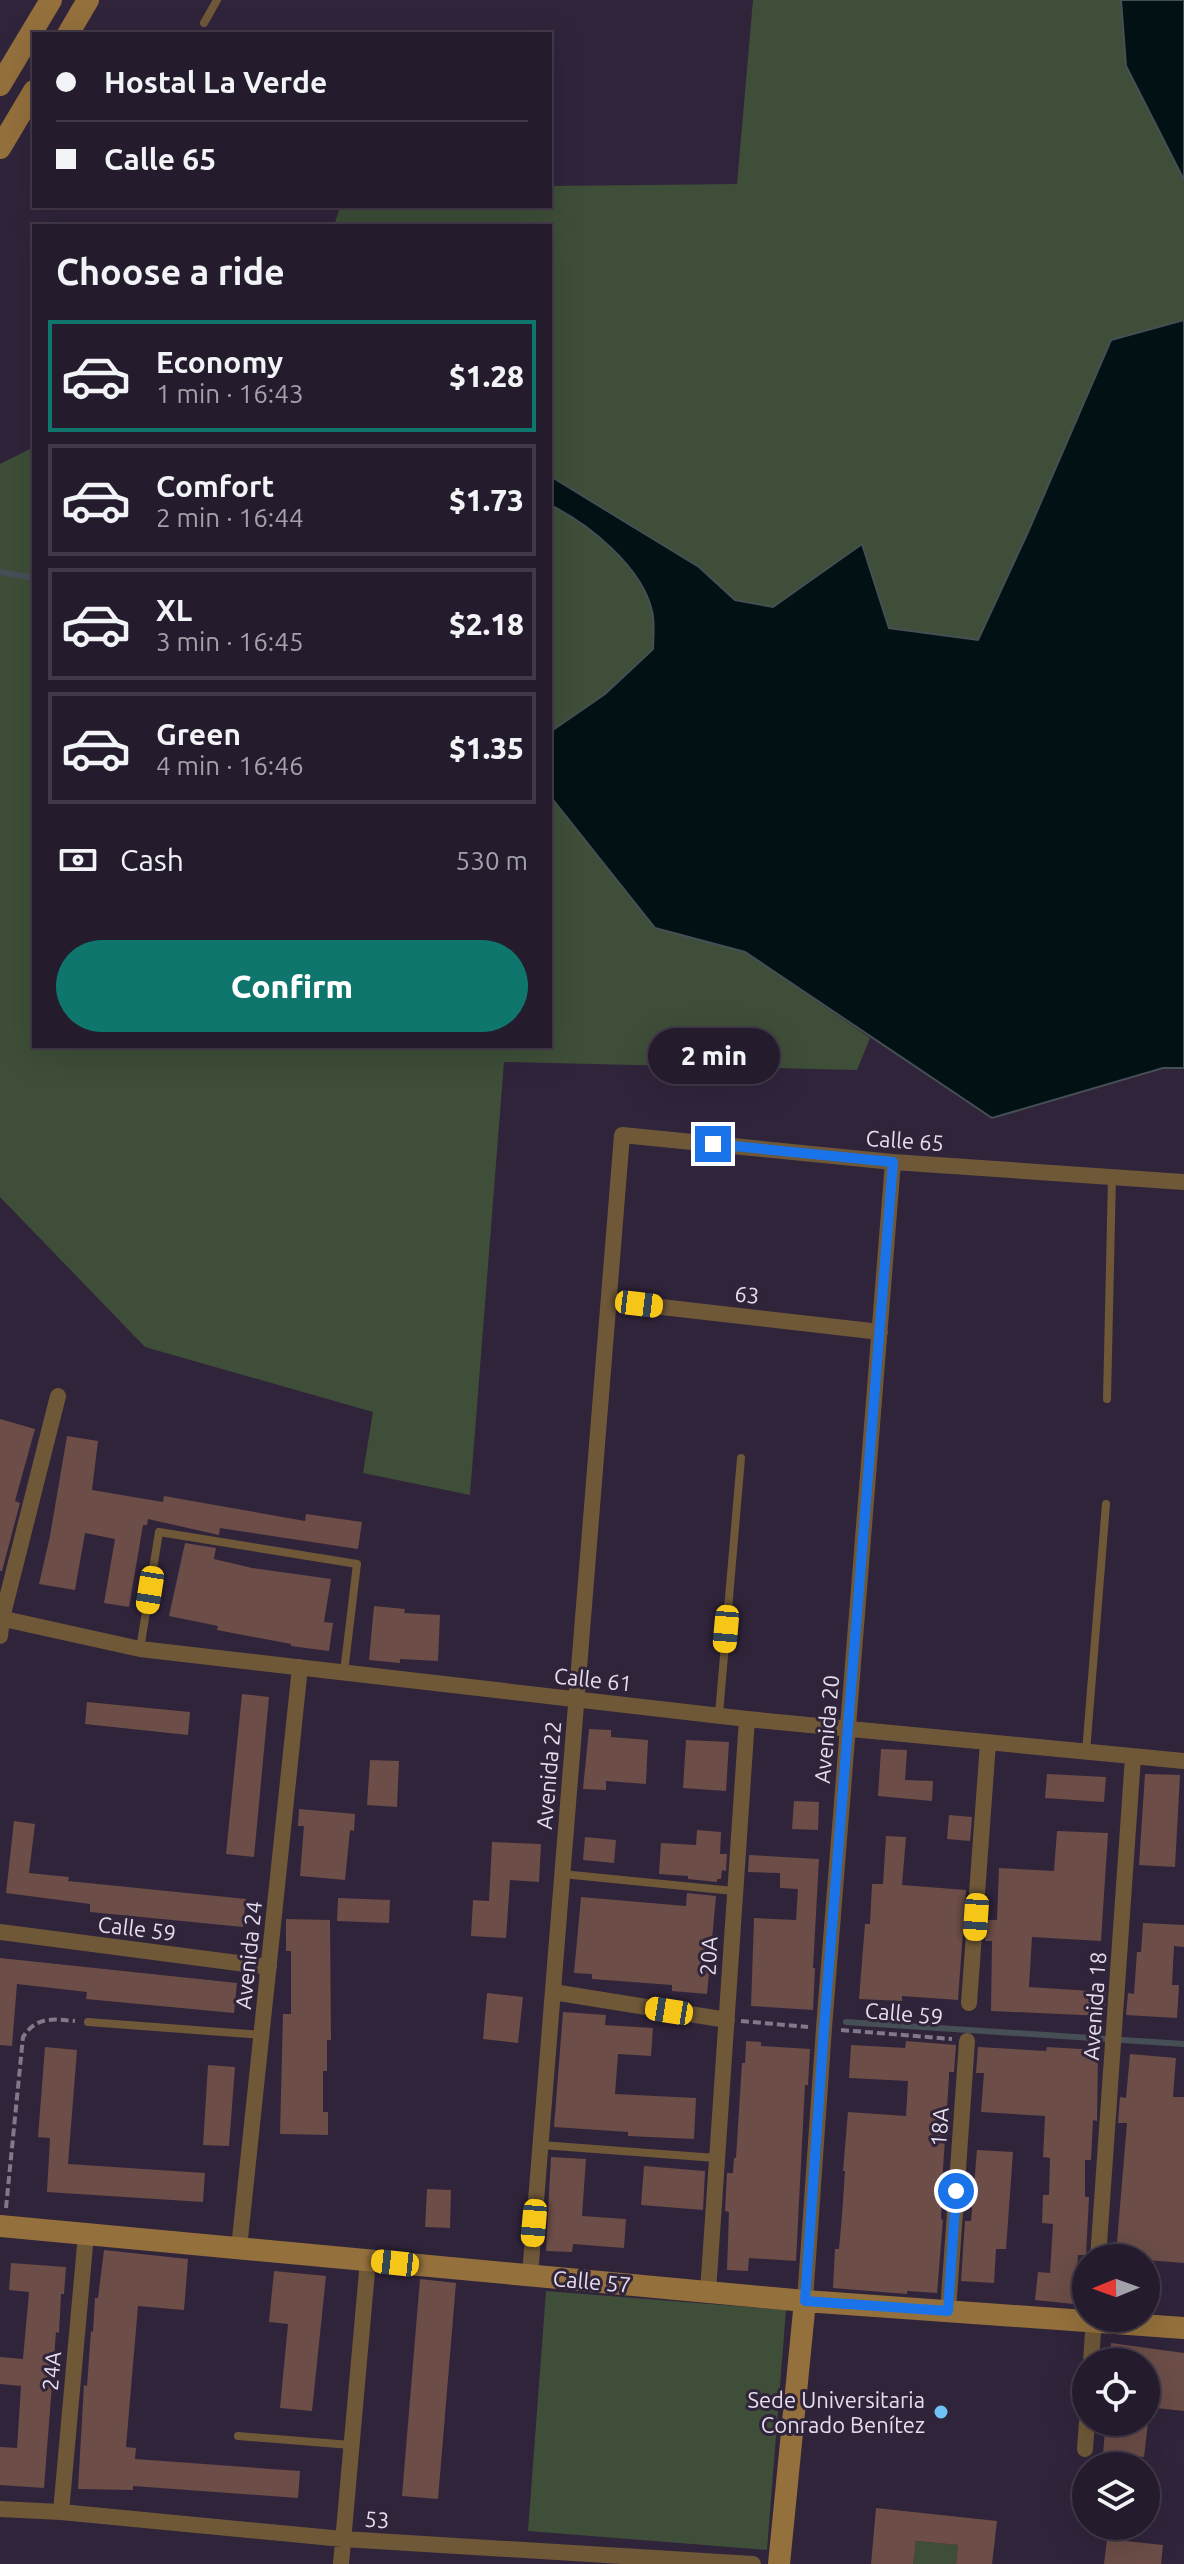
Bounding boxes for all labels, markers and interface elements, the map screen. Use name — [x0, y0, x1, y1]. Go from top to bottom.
text: Hostal La Verde — [104, 65, 327, 99]
text: Calle 65 — [104, 142, 216, 176]
text: Choose a ride — [56, 251, 285, 292]
icon: car — [60, 340, 132, 412]
text: Economy — [156, 345, 283, 379]
text: $1.28 — [449, 359, 524, 393]
text: 1 min · 16:43 — [156, 379, 304, 408]
icon: car — [60, 464, 132, 536]
text: Comfort — [156, 469, 274, 503]
text: $1.73 — [449, 483, 524, 517]
text: 2 min · 16:44 — [156, 503, 304, 532]
icon: car — [60, 588, 132, 660]
text: XL — [156, 593, 192, 627]
text: $2.18 — [449, 607, 524, 641]
text: 3 min · 16:45 — [156, 627, 304, 656]
icon: car — [60, 712, 132, 784]
text: Green — [156, 717, 241, 751]
text: $1.35 — [449, 731, 524, 765]
text: 4 min · 16:46 — [156, 751, 304, 780]
icon: cash — [56, 838, 100, 882]
text: Cash — [120, 843, 184, 877]
text: 530 m — [456, 846, 528, 875]
button: Confirm — [56, 940, 528, 1032]
callout: 2 min — [647, 1028, 779, 1084]
text: 2 min — [681, 1041, 747, 1070]
street label: Calle 65 — [865, 1125, 945, 1155]
route end — [695, 1126, 731, 1162]
street label: 63 — [733, 1280, 761, 1308]
car — [614, 1289, 664, 1319]
car — [134, 1564, 166, 1616]
car — [712, 1604, 740, 1654]
street label: Calle 61 — [553, 1662, 633, 1696]
street label: Avenida 20 — [809, 1674, 843, 1784]
street label: Avenida 22 — [531, 1720, 565, 1830]
car — [962, 1892, 990, 1942]
street label: Avenida 24 — [230, 1900, 266, 2010]
street label: Calle 59 — [97, 1911, 177, 1945]
street label: 20A — [694, 1935, 722, 1976]
street label: Avenida 18 — [1078, 1951, 1110, 2061]
car — [643, 1995, 695, 2027]
street label: Calle 59 — [864, 1997, 944, 2029]
street label: 18A — [925, 2106, 953, 2147]
route start — [938, 2173, 974, 2209]
car — [520, 2198, 548, 2248]
north arrow — [1072, 2244, 1160, 2332]
map controls — [1072, 2244, 1160, 2540]
car — [370, 2249, 420, 2277]
street label: Calle 57 — [552, 2265, 632, 2297]
button: locate — [1072, 2348, 1160, 2436]
street label: 24A — [37, 2350, 65, 2392]
place label: Sede Universitaria Conrado Benítez — [747, 2387, 925, 2437]
marker: Sede Universitaria Conrado Benítez — [932, 2403, 950, 2421]
button: layers — [1072, 2452, 1160, 2540]
street label: 53 — [364, 2506, 390, 2532]

